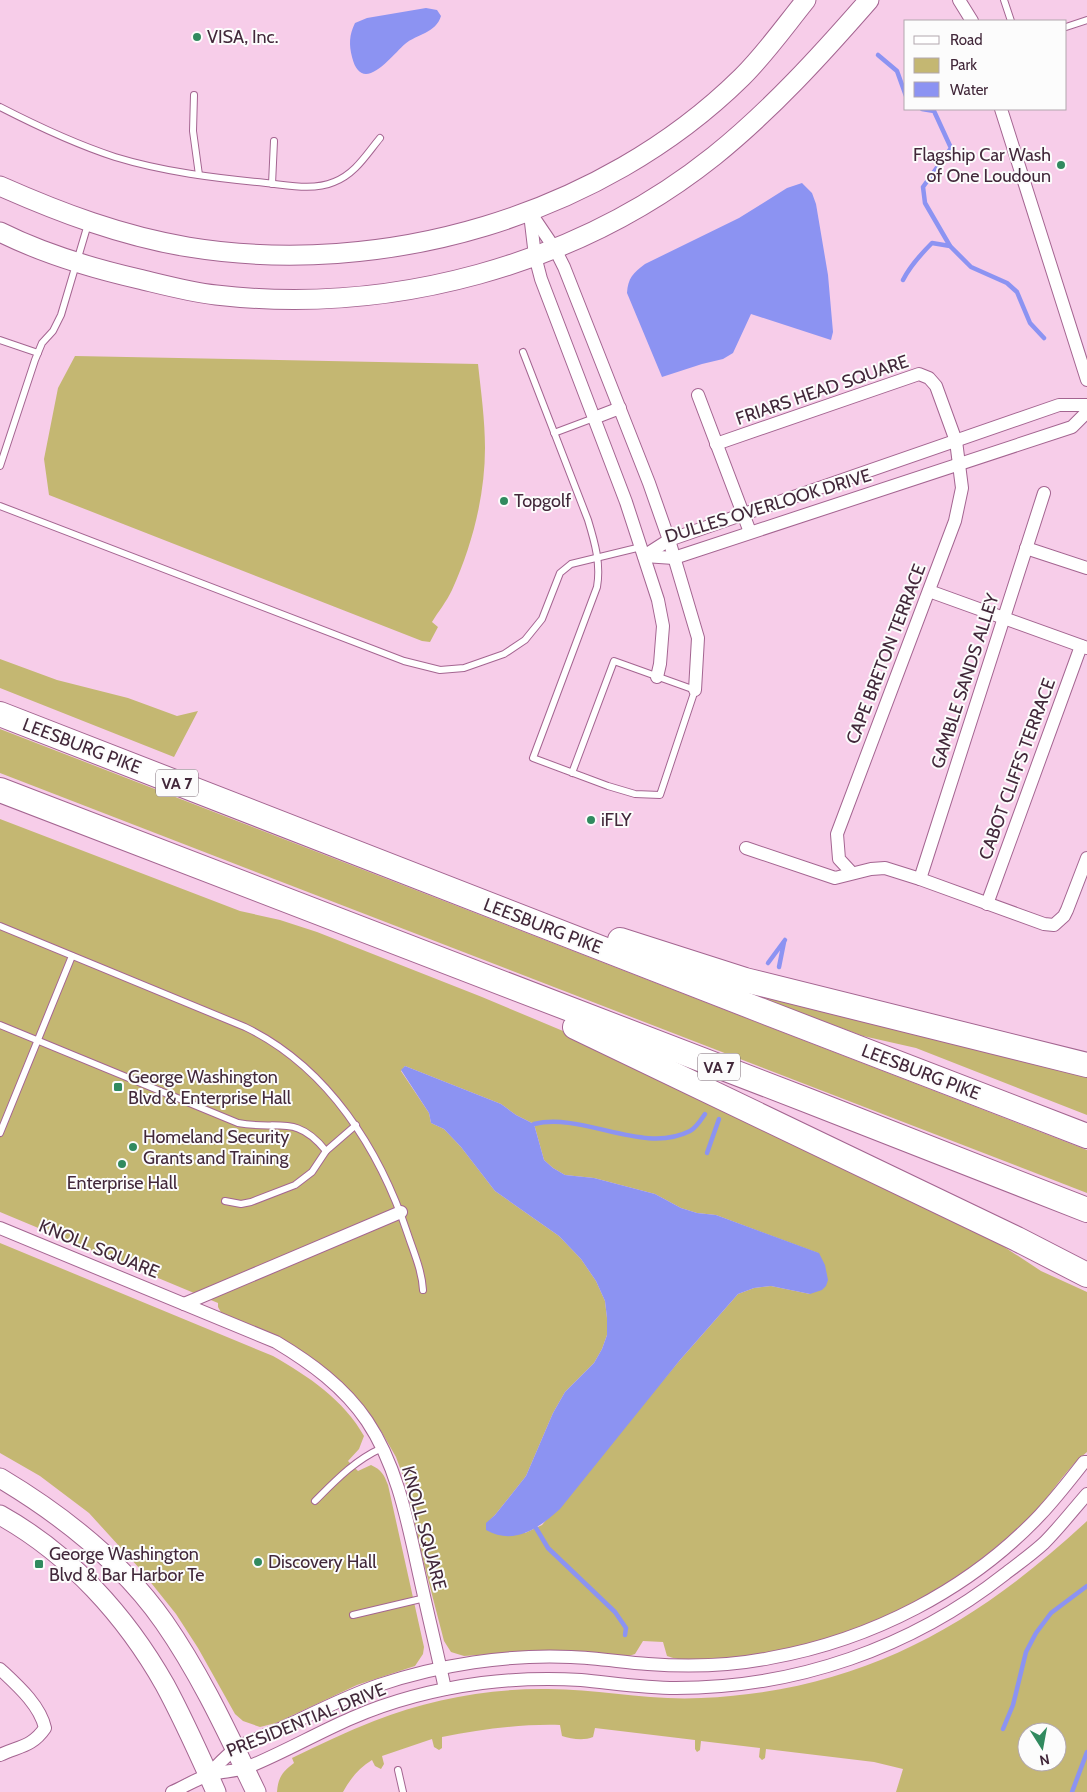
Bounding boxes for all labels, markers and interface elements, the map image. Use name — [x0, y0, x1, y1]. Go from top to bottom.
legend — [904, 20, 1067, 110]
place label: VISA, Inc. — [207, 26, 279, 48]
marker: VISA, Inc. — [191, 31, 203, 43]
text: Road — [950, 31, 983, 49]
text: Park — [950, 56, 977, 74]
text: Water — [950, 81, 988, 99]
place label: Flagship Car Wash of One Loudoun — [913, 144, 1051, 187]
marker: Flagship Car Wash of One Loudoun — [1055, 159, 1067, 171]
street label: FRIARS HEAD SQUARE — [733, 350, 911, 430]
street label: DULLES OVERLOOK DRIVE — [662, 464, 874, 548]
place label: Topgolf — [514, 490, 571, 512]
marker: Topgolf — [498, 495, 510, 507]
street label: CAPE BRETON TERRACE — [841, 561, 931, 747]
street label: GAMBLE SANDS ALLEY — [926, 590, 1004, 771]
street label: CABOT CLIFFS TERRACE — [974, 675, 1060, 863]
street label: LEESBURG PIKE — [20, 713, 144, 779]
road number: VA 7 — [156, 770, 198, 796]
place label: iFLY — [601, 809, 632, 831]
marker: iFLY — [585, 814, 597, 826]
street label: LEESBURG PIKE — [481, 893, 605, 959]
street label: LEESBURG PIKE — [859, 1039, 983, 1105]
road number: VA 7 — [698, 1054, 740, 1080]
place label: George Washington Blvd & Enterprise Hall — [128, 1066, 292, 1109]
marker: George Washington Blvd & Enterprise Hall — [112, 1081, 124, 1093]
place label: Homeland Security Grants and Training — [143, 1126, 289, 1169]
marker: Homeland Security Grants and Training — [127, 1141, 139, 1153]
marker: Enterprise Hall — [116, 1158, 128, 1170]
place label: Enterprise Hall — [67, 1172, 178, 1194]
street label: KNOLL SQUARE — [36, 1215, 162, 1283]
street label: KNOLL SQUARE — [397, 1463, 451, 1593]
place label: George Washington Blvd & Bar Harbor Te — [49, 1543, 205, 1586]
place label: Discovery Hall — [268, 1551, 377, 1573]
marker: Discovery Hall — [252, 1556, 264, 1568]
marker: George Washington Blvd & Bar Harbor Te — [33, 1558, 45, 1570]
street label: PRESIDENTIAL DRIVE — [223, 1678, 389, 1762]
north arrow — [1017, 1722, 1067, 1772]
text: N — [1038, 1750, 1051, 1770]

